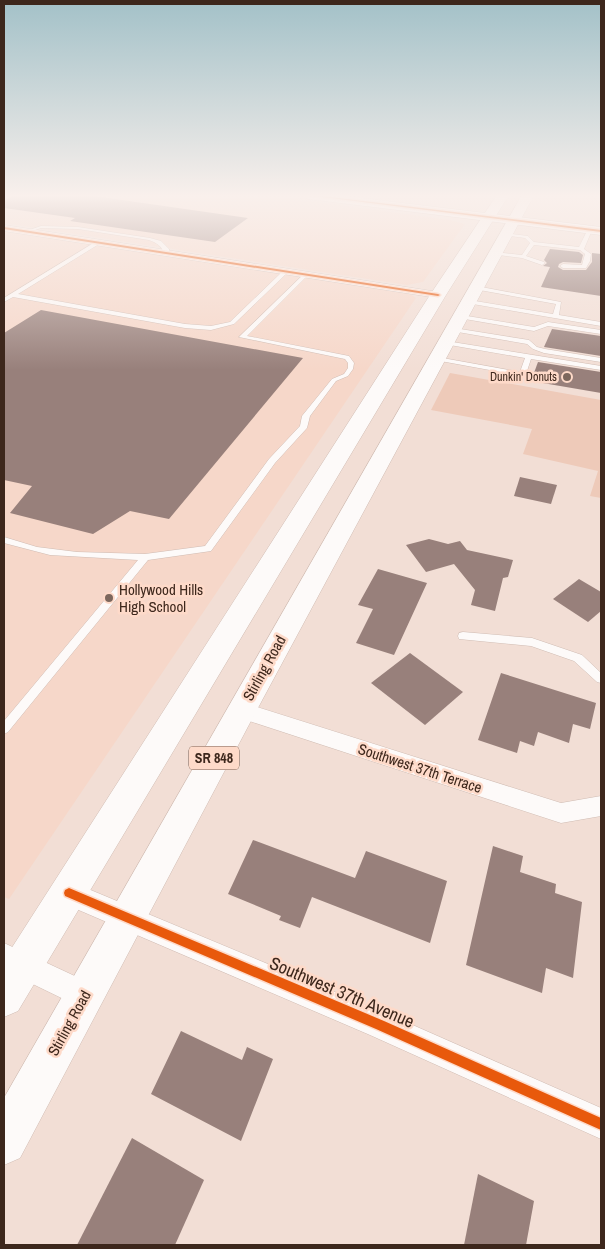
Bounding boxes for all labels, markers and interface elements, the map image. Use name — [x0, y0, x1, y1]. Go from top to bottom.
place label: Dunkin' Donuts — [490, 369, 557, 385]
marker: Dunkin' Donuts — [561, 371, 573, 383]
place label: Hollywood Hills High School — [119, 579, 203, 617]
marker: Hollywood Hills High School — [103, 592, 115, 604]
street label: Stirling Road — [237, 632, 291, 704]
street label: Southwest 37th Terrace — [355, 738, 485, 798]
road number: SR 848 — [189, 746, 239, 770]
street label: Southwest 37th Avenue — [266, 950, 418, 1034]
street label: Stirling Road — [42, 987, 96, 1059]

